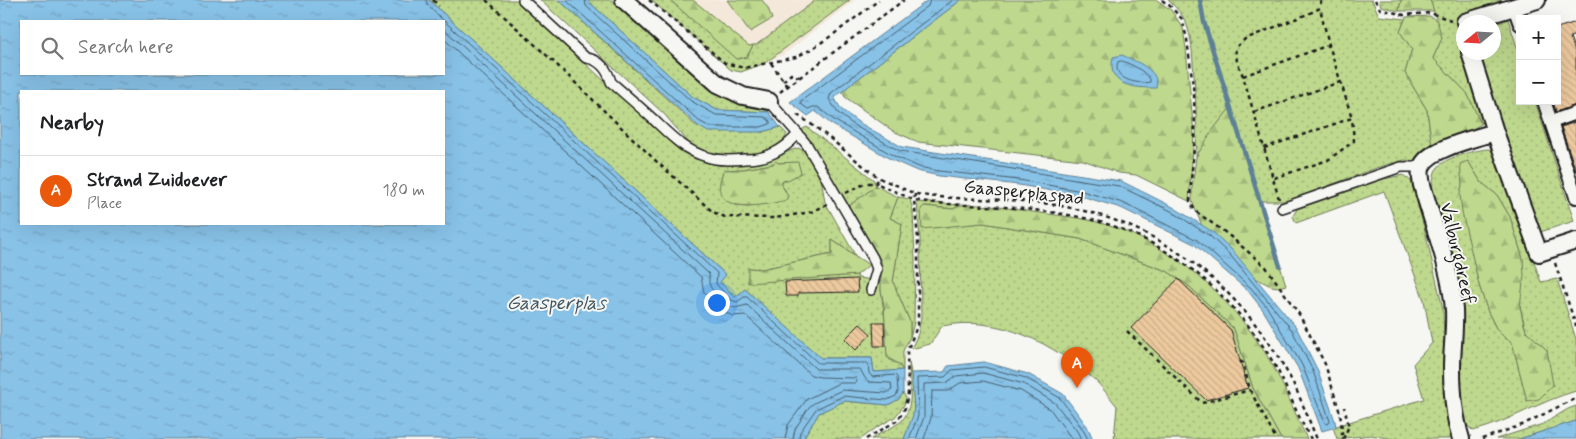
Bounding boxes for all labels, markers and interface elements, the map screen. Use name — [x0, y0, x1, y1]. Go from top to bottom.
north arrow — [1456, 15, 1501, 60]
map controls — [1516, 15, 1561, 105]
button: + — [1516, 15, 1561, 60]
search box — [20, 20, 445, 75]
icon: search — [38, 34, 66, 62]
text: Search here — [78, 35, 174, 60]
button: − — [1516, 60, 1561, 105]
text: Nearby — [40, 109, 104, 137]
text: Strand Zuidoever — [87, 168, 227, 193]
street label: Gaasperplaspad — [963, 174, 1085, 211]
text: A — [51, 180, 61, 201]
text: 180 m — [382, 180, 425, 201]
text: Place — [87, 193, 122, 214]
street label: Valburgdreef — [1431, 200, 1481, 307]
water label: Gaasperplas — [507, 290, 608, 317]
your location — [704, 290, 730, 316]
pin: A — [1061, 347, 1093, 388]

